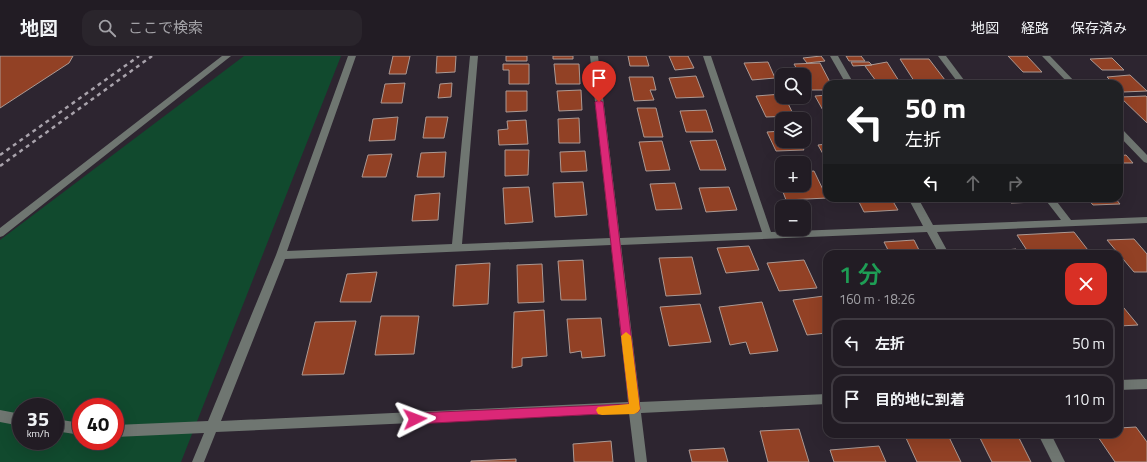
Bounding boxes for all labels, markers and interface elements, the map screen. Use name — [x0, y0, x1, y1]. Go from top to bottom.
search box — [82, 10, 362, 46]
text: 地図 — [20, 13, 58, 42]
text: ここで検索 — [128, 16, 203, 39]
icon: search — [96, 17, 118, 39]
text: 地図 — [971, 17, 999, 38]
text: 経路 — [1021, 17, 1049, 38]
text: 保存済み — [1071, 17, 1127, 38]
pin — [582, 61, 616, 102]
icon: arrive — [588, 67, 610, 89]
map controls — [775, 68, 811, 236]
button: search — [775, 68, 811, 104]
text: 50 m — [905, 86, 966, 129]
icon: left — [839, 96, 891, 148]
button: layers — [775, 112, 811, 148]
text: 左折 — [905, 126, 941, 153]
button: + — [775, 156, 811, 192]
icon: left — [920, 172, 942, 194]
icon: ahead — [962, 172, 984, 194]
icon: right — [1004, 172, 1026, 194]
button: − — [775, 200, 811, 236]
text: 1 分 — [839, 256, 882, 292]
button: close — [1065, 263, 1107, 305]
text: 160 m · 18:26 — [839, 289, 915, 309]
icon: left — [841, 332, 863, 354]
text: 左折 — [875, 332, 905, 355]
text: 50 m — [1072, 332, 1105, 355]
icon: arrive — [841, 388, 863, 410]
text: 目的地に到着 — [875, 388, 965, 411]
text: 110 m — [1064, 388, 1105, 411]
speed limit sign: 40 — [72, 398, 124, 450]
position arrow — [394, 398, 436, 440]
text: 35 — [27, 403, 49, 434]
text: km/h — [27, 426, 49, 441]

